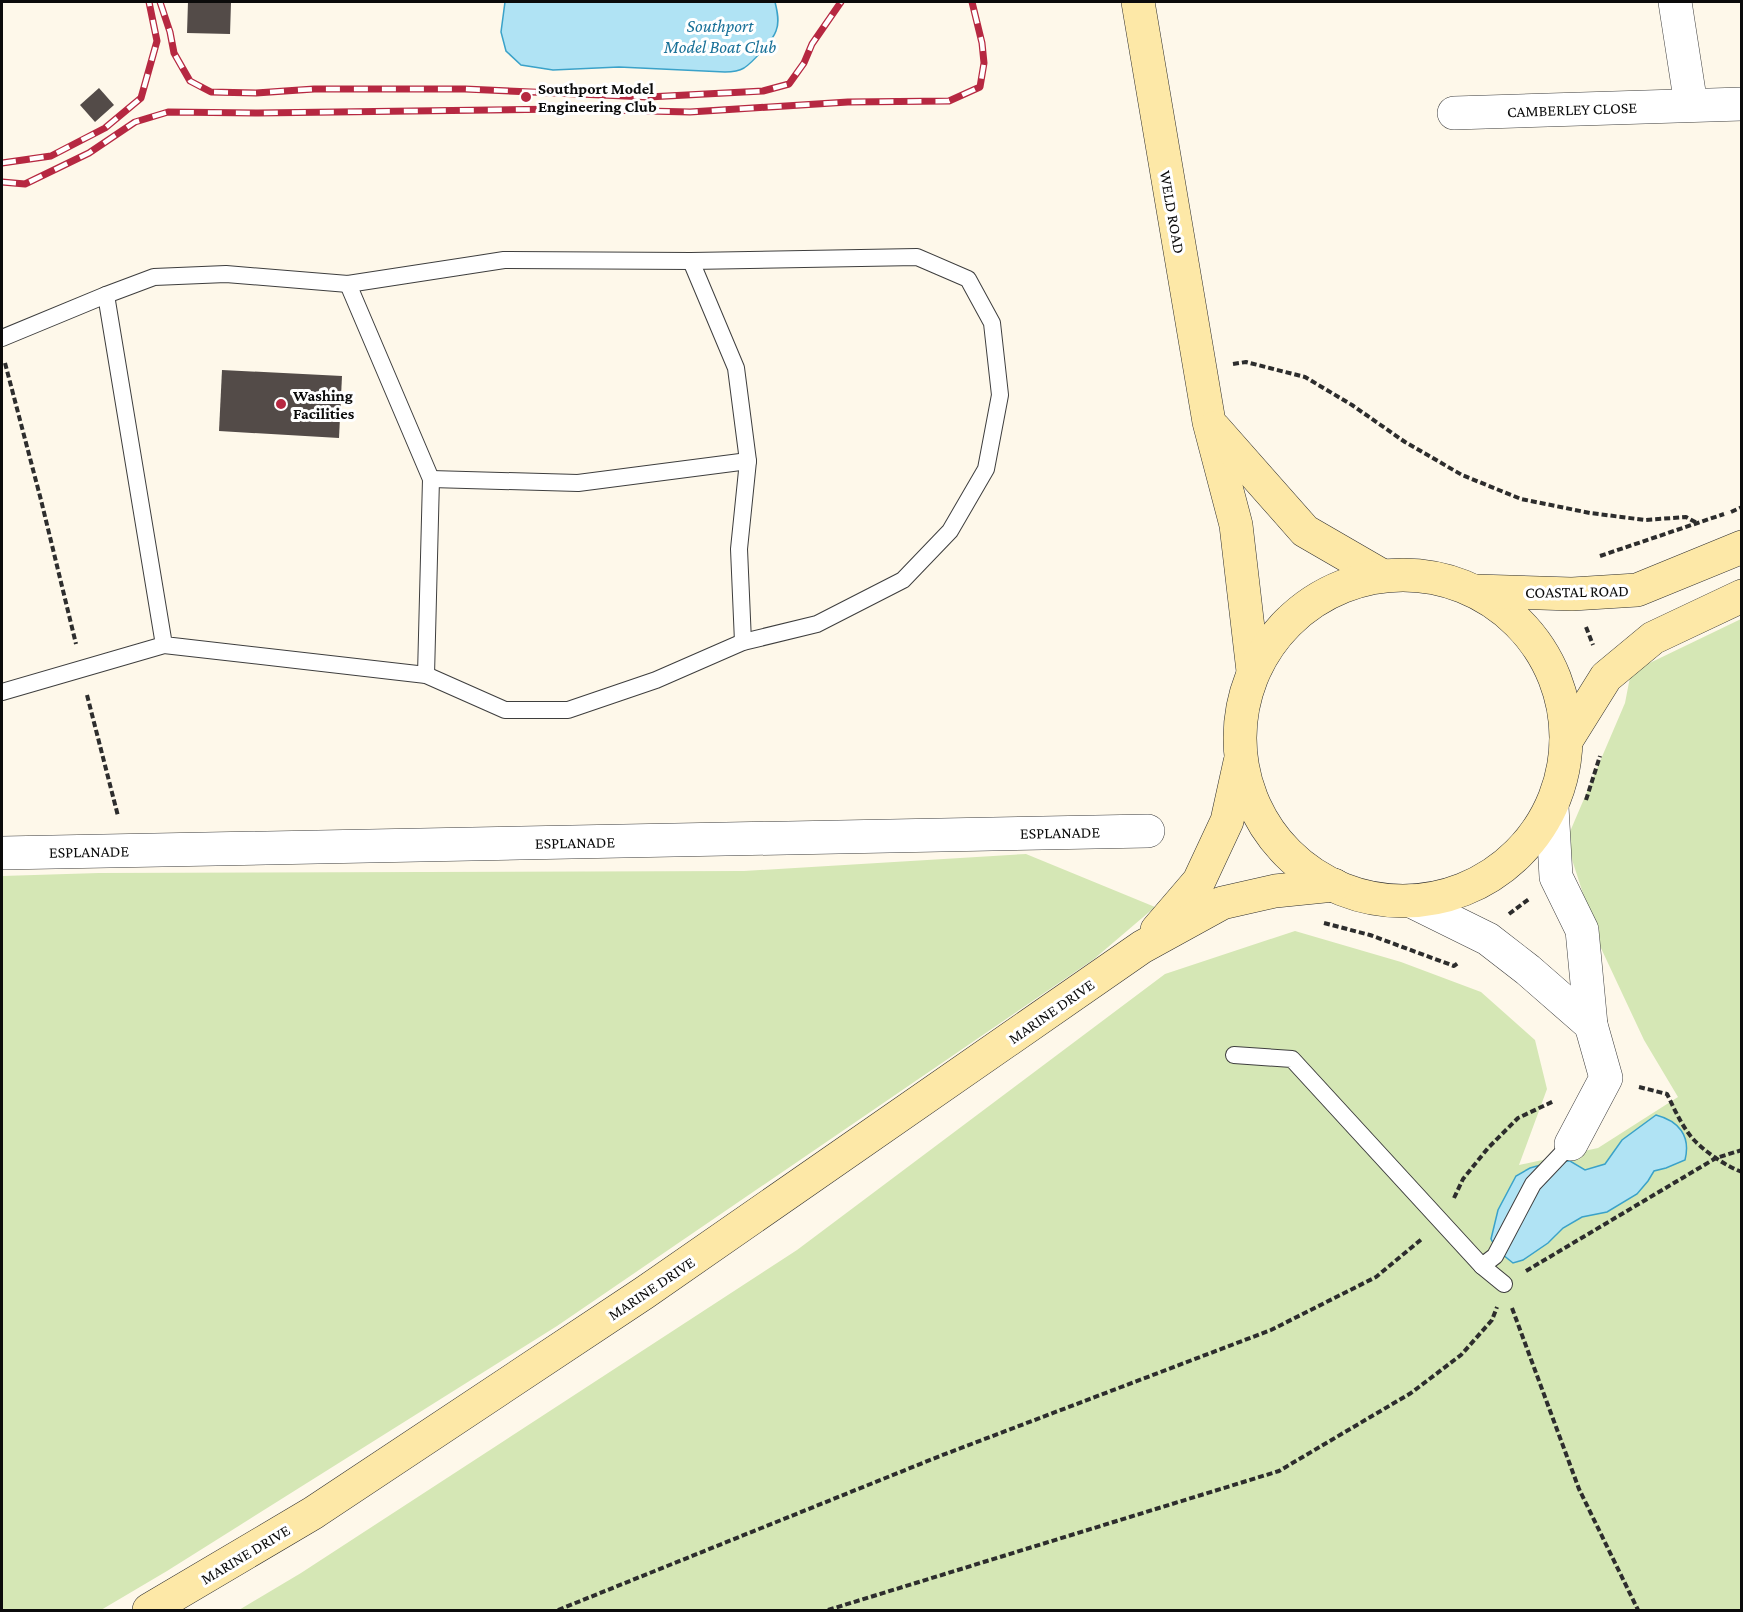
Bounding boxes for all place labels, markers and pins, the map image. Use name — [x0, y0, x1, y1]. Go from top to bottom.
place label: Southport Model Engineering Club — [538, 80, 657, 115]
marker: Southport Model Engineering Club — [519, 90, 533, 104]
place label: Washing Facilities — [292, 387, 355, 422]
marker: Washing Facilities — [274, 397, 288, 411]

